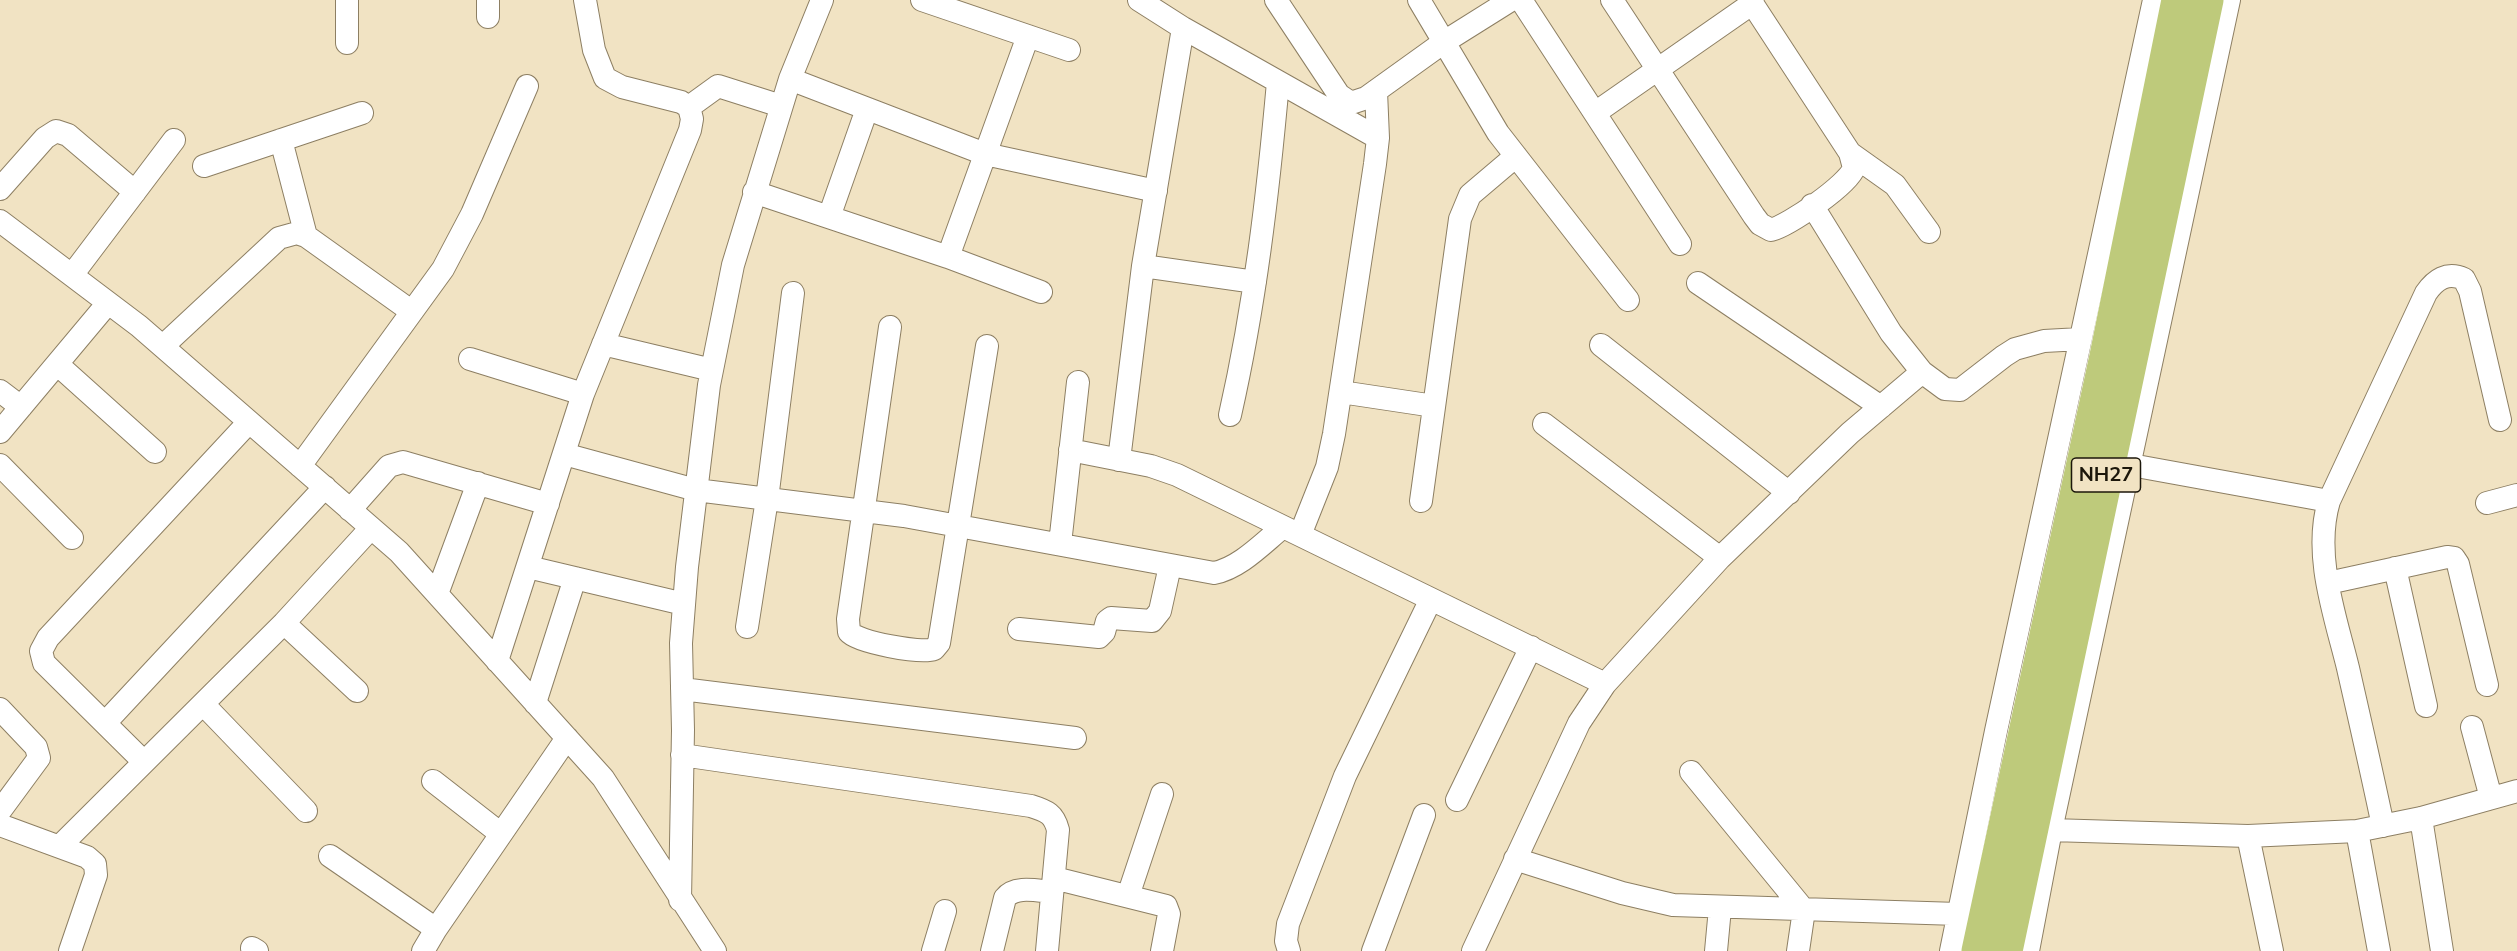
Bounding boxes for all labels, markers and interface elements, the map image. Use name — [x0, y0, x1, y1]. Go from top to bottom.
road number: NH27 — [2072, 458, 2140, 492]

